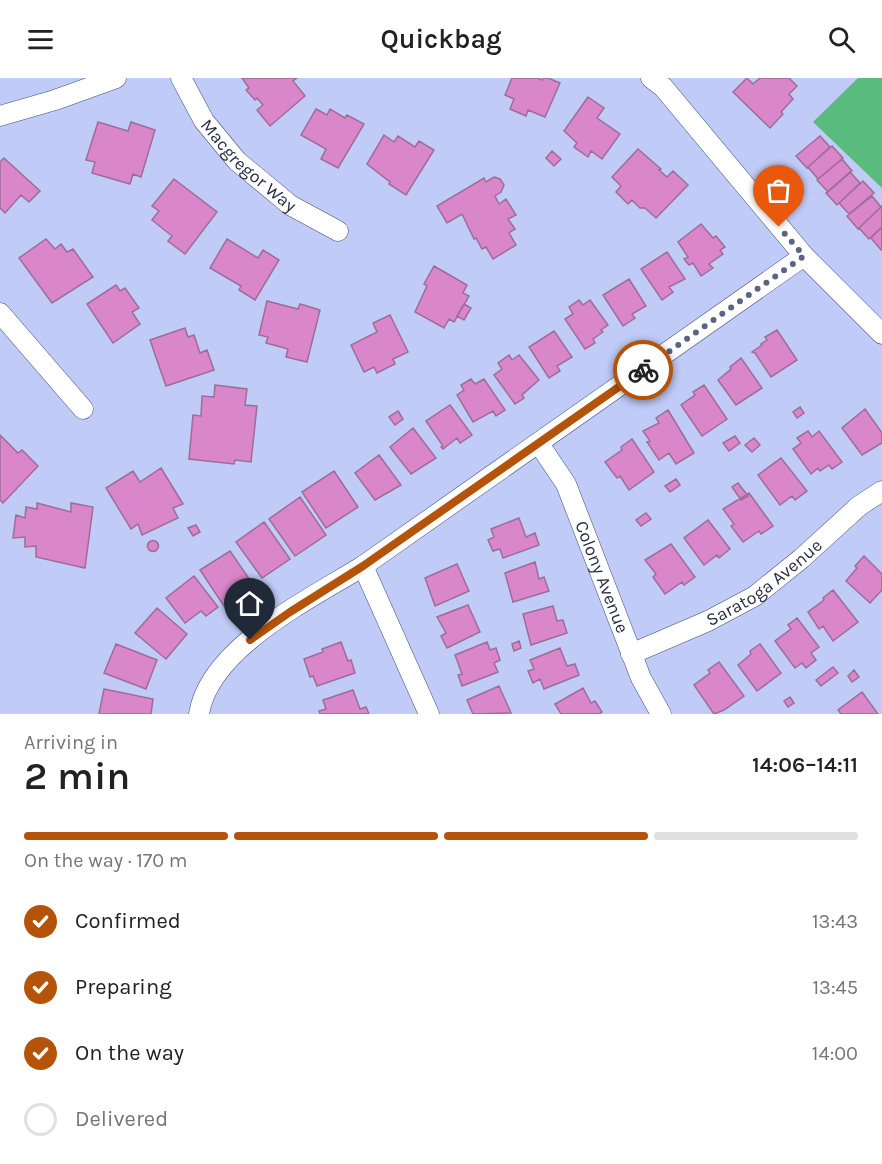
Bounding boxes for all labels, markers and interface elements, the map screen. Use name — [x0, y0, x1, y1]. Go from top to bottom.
icon: menu — [24, 23, 57, 56]
text: Quickbag — [380, 23, 502, 55]
icon: search — [825, 23, 858, 56]
street label: Macgregor Way — [196, 115, 300, 217]
pin — [753, 165, 804, 227]
icon: bag — [762, 174, 795, 207]
courier — [613, 340, 673, 400]
icon: bike — [627, 354, 660, 387]
street label: Colony Avenue — [570, 518, 634, 636]
street label: Saratoga Avenue — [702, 534, 827, 631]
pin — [224, 578, 275, 640]
icon: home — [233, 587, 266, 620]
text: Arriving in — [24, 731, 118, 754]
text: 14:06–14:11 — [752, 752, 858, 778]
text: 2 min — [24, 753, 130, 799]
text: On the way · 170 m — [24, 849, 188, 872]
icon: check — [24, 905, 57, 938]
text: Confirmed — [75, 908, 181, 934]
text: 13:43 — [812, 910, 858, 933]
icon: check — [24, 971, 57, 1004]
text: Preparing — [75, 974, 172, 1000]
text: 13:45 — [813, 976, 858, 999]
icon: check — [24, 1037, 57, 1070]
text: On the way — [75, 1040, 184, 1066]
text: 14:00 — [812, 1042, 858, 1065]
text: Delivered — [75, 1106, 168, 1132]

